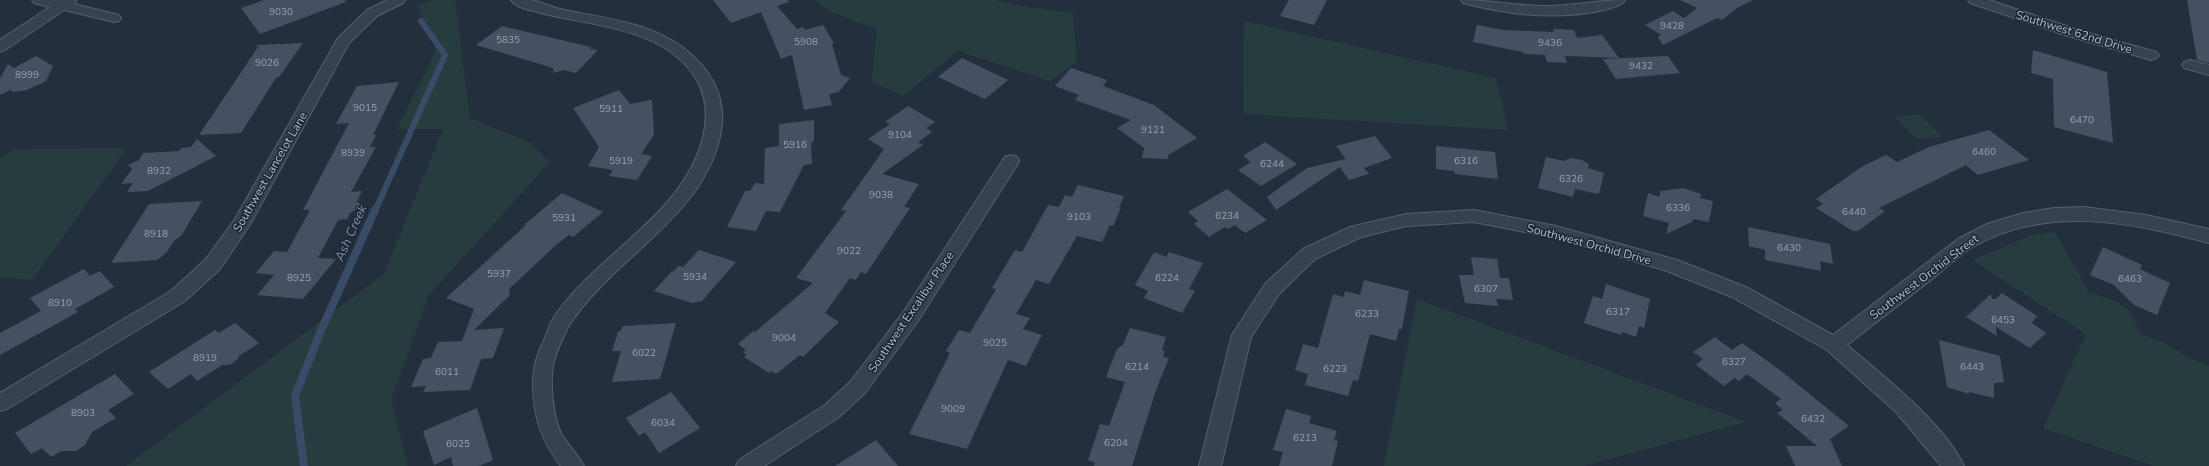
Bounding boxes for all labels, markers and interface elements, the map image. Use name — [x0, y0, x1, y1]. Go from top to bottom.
house number: 9030 — [269, 5, 293, 19]
street label: Southwest 62nd Drive — [2014, 7, 2134, 57]
house number: 9428 — [1660, 19, 1684, 33]
house number: 5835 — [496, 33, 520, 47]
house number: 5908 — [794, 35, 818, 49]
house number: 9436 — [1538, 36, 1562, 50]
house number: 9026 — [255, 56, 279, 70]
house number: 9432 — [1629, 59, 1653, 73]
house number: 8999 — [15, 68, 39, 82]
house number: 9015 — [353, 101, 377, 115]
house number: 5911 — [599, 102, 623, 116]
street label: Southwest Lancelot Lane — [229, 109, 311, 235]
house number: 6470 — [2070, 113, 2094, 127]
house number: 9121 — [1141, 123, 1165, 137]
house number: 9104 — [888, 128, 912, 142]
house number: 5916 — [783, 138, 807, 152]
house number: 6460 — [1972, 145, 1996, 159]
house number: 8939 — [341, 146, 365, 160]
house number: 5919 — [609, 154, 633, 168]
house number: 6316 — [1454, 154, 1478, 168]
house number: 6244 — [1260, 157, 1284, 171]
house number: 8932 — [147, 164, 171, 178]
house number: 6326 — [1559, 172, 1583, 186]
house number: 9038 — [869, 188, 893, 202]
water label: Ash Creek — [330, 201, 372, 265]
house number: 6336 — [1666, 201, 1690, 215]
house number: 6440 — [1842, 205, 1866, 219]
house number: 6234 — [1215, 209, 1239, 223]
house number: 9103 — [1067, 210, 1091, 224]
house number: 5931 — [552, 211, 576, 225]
street label: Southwest Orchid Drive — [1525, 220, 1653, 268]
house number: 8918 — [144, 227, 168, 241]
street label: Southwest Orchid Street — [1866, 230, 1982, 323]
house number: 6430 — [1777, 241, 1801, 255]
house number: 9022 — [837, 244, 861, 258]
street label: Southwest Excalibur Place — [864, 248, 958, 376]
house number: 5937 — [487, 267, 511, 281]
house number: 5934 — [683, 270, 707, 284]
house number: 8925 — [287, 271, 311, 285]
house number: 6224 — [1155, 271, 1179, 285]
house number: 6463 — [2118, 272, 2142, 286]
house number: 6307 — [1474, 282, 1498, 296]
house number: 8910 — [48, 296, 72, 310]
house number: 6317 — [1606, 305, 1630, 319]
house number: 6233 — [1355, 307, 1379, 321]
house number: 6453 — [1991, 313, 2015, 327]
house number: 9004 — [772, 331, 796, 345]
house number: 9025 — [983, 336, 1007, 350]
house number: 6022 — [632, 346, 656, 360]
house number: 8919 — [193, 351, 217, 365]
house number: 6327 — [1722, 355, 1746, 369]
house number: 6214 — [1125, 360, 1149, 374]
house number: 6443 — [1960, 360, 1984, 374]
house number: 6223 — [1323, 362, 1347, 376]
house number: 6011 — [435, 365, 459, 379]
house number: 9009 — [941, 402, 965, 416]
house number: 8903 — [71, 406, 95, 420]
house number: 6432 — [1801, 412, 1825, 426]
house number: 6034 — [651, 416, 675, 430]
house number: 6213 — [1293, 431, 1317, 445]
house number: 6204 — [1104, 436, 1128, 450]
house number: 6025 — [446, 437, 470, 451]

